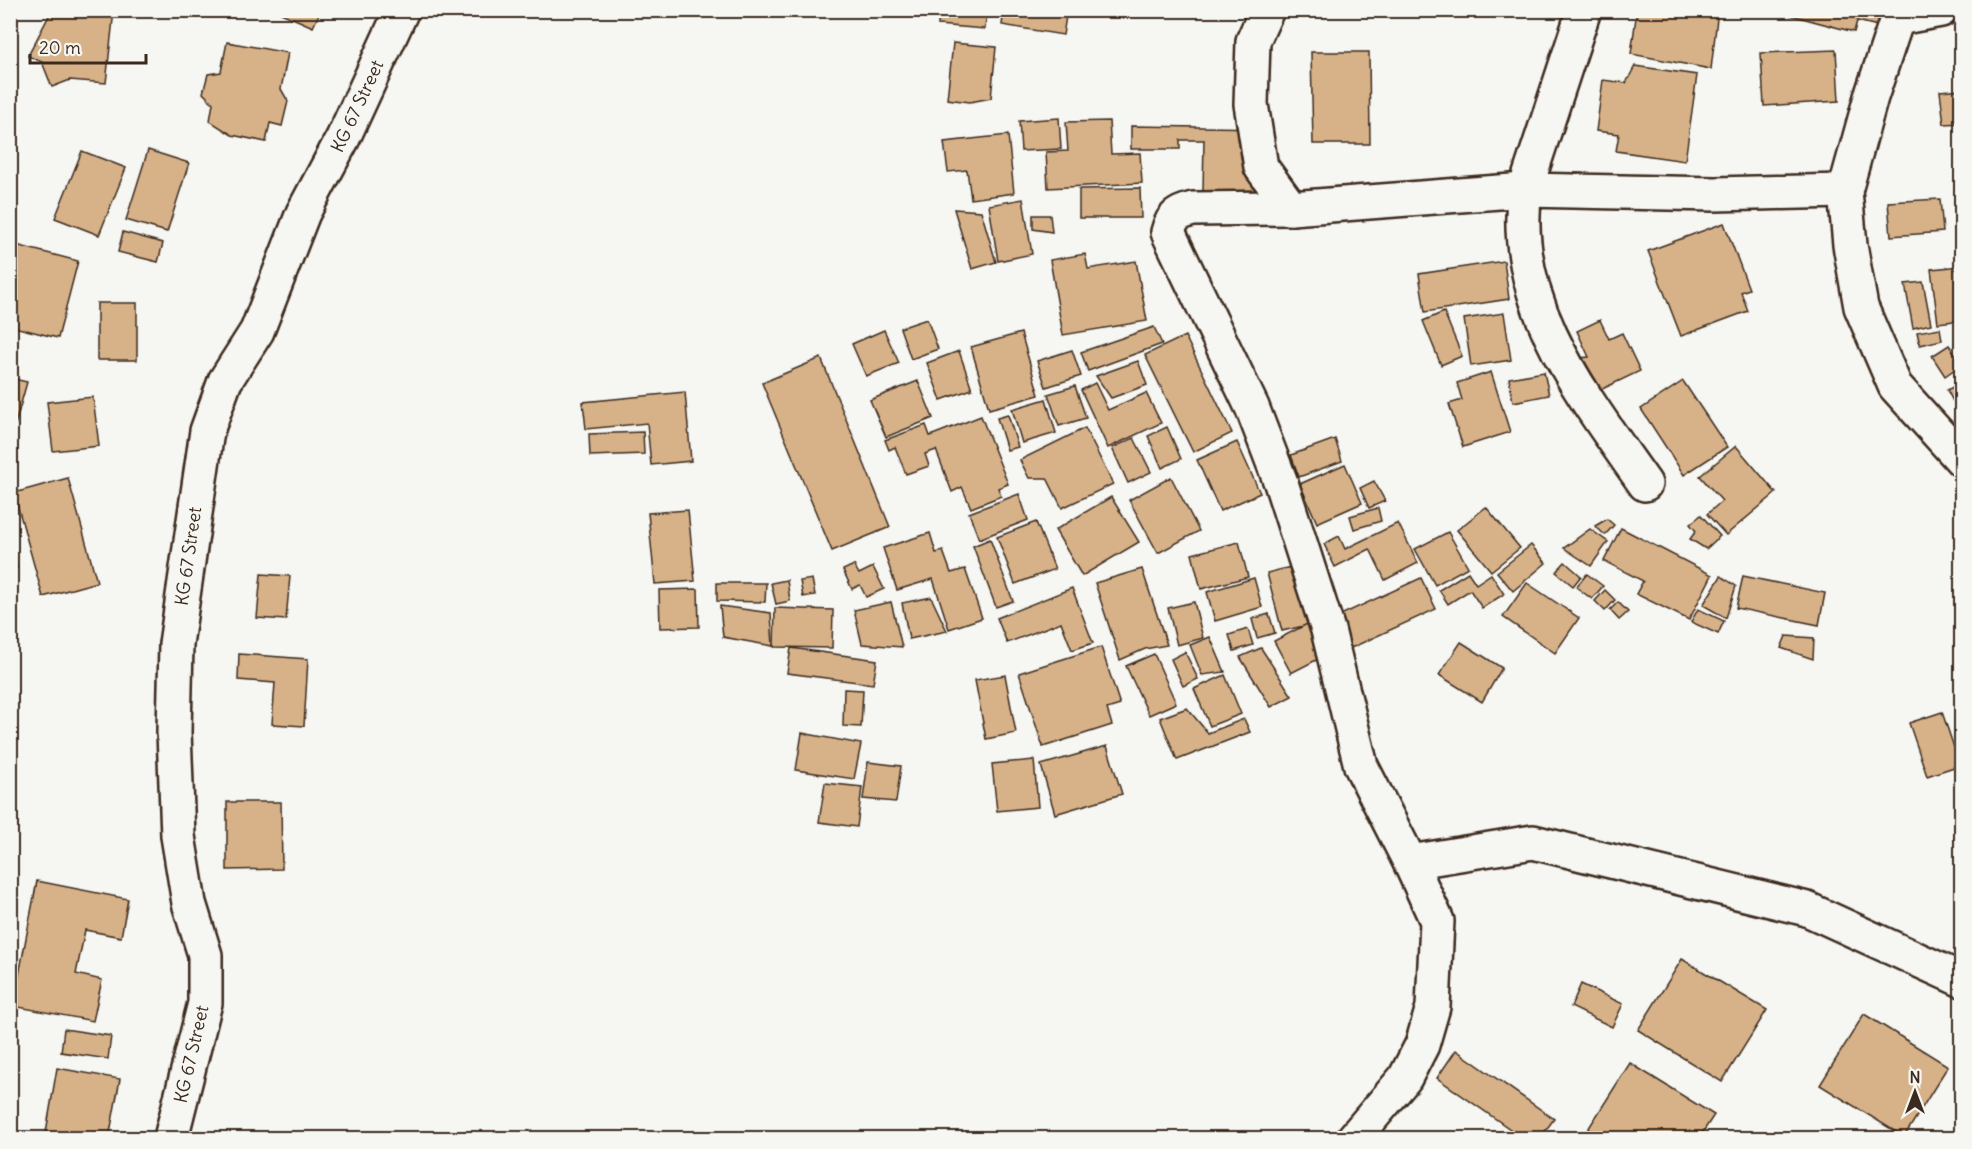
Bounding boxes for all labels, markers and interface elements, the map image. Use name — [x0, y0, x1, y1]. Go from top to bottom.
scale bar — [30, 27, 146, 65]
text: 20 m — [39, 36, 81, 59]
street label: KG 67 Street — [326, 56, 388, 156]
street label: KG 67 Street — [170, 505, 206, 607]
street label: KG 67 Street — [169, 1003, 213, 1105]
north arrow — [1885, 1062, 1945, 1122]
text: N — [1909, 1067, 1921, 1087]

